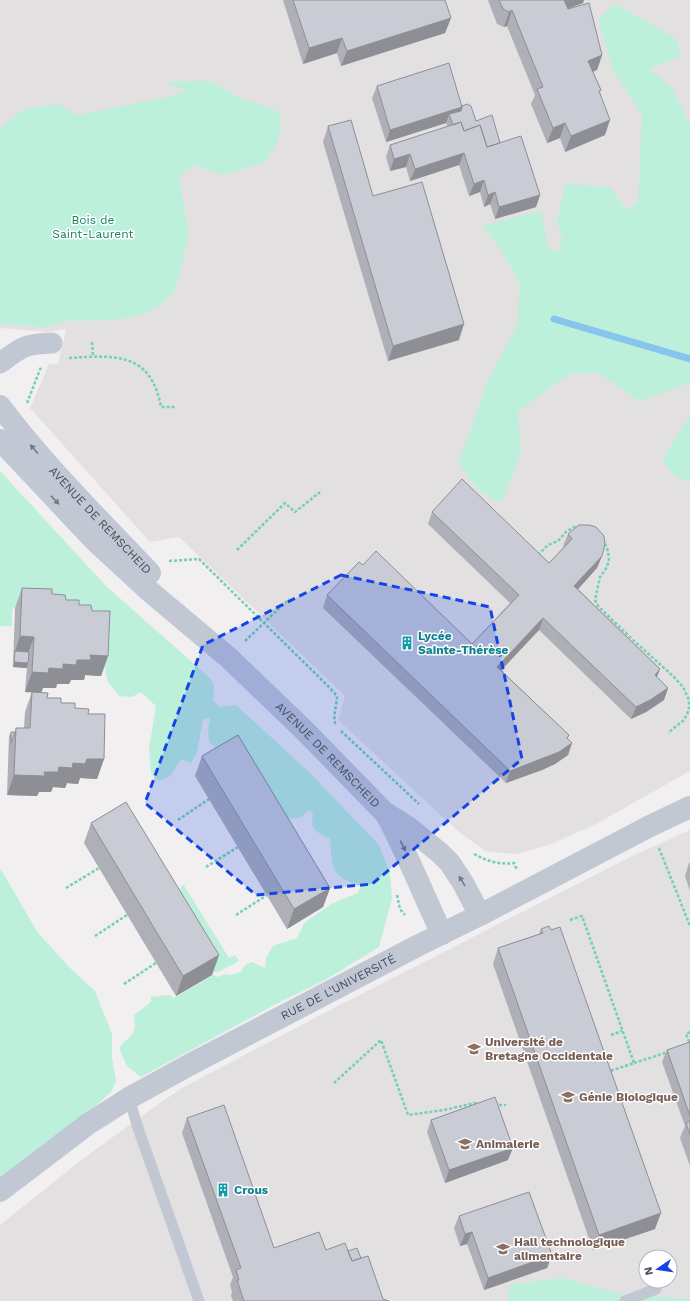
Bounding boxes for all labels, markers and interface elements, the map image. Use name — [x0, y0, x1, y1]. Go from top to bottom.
park label: Bois de Saint-Laurent — [52, 213, 134, 241]
one-way arrow — [30, 443, 39, 454]
street label: AVENUE DE REMSCHEID — [46, 464, 154, 577]
one-way arrow — [51, 494, 60, 505]
place label: Lycée Sainte-Thérèse — [418, 629, 509, 657]
building icon: Lycée Sainte-Thérèse — [399, 635, 415, 651]
street label: AVENUE DE REMSCHEID — [273, 699, 383, 811]
one-way arrow — [400, 841, 406, 852]
one-way arrow — [458, 875, 465, 887]
street label: RUE DE L'UNIVERSITÉ — [278, 951, 398, 1023]
place label: Université de Bretagne Occidentale — [485, 1035, 613, 1063]
school or university icon: Université de Bretagne Occidentale — [466, 1041, 482, 1057]
school or university icon: Génie Biologique — [560, 1089, 576, 1105]
place label: Génie Biologique — [579, 1090, 678, 1104]
school or university icon: Animalerie — [457, 1136, 473, 1152]
place label: Animalerie — [476, 1137, 540, 1151]
building icon: Crous — [215, 1182, 231, 1198]
place label: Crous — [234, 1183, 269, 1197]
place label: Hall technologique alimentaire — [514, 1235, 625, 1263]
school or university icon: Hall technologique alimentaire — [495, 1241, 511, 1257]
north arrow — [638, 1249, 678, 1289]
text: N — [641, 1266, 656, 1277]

